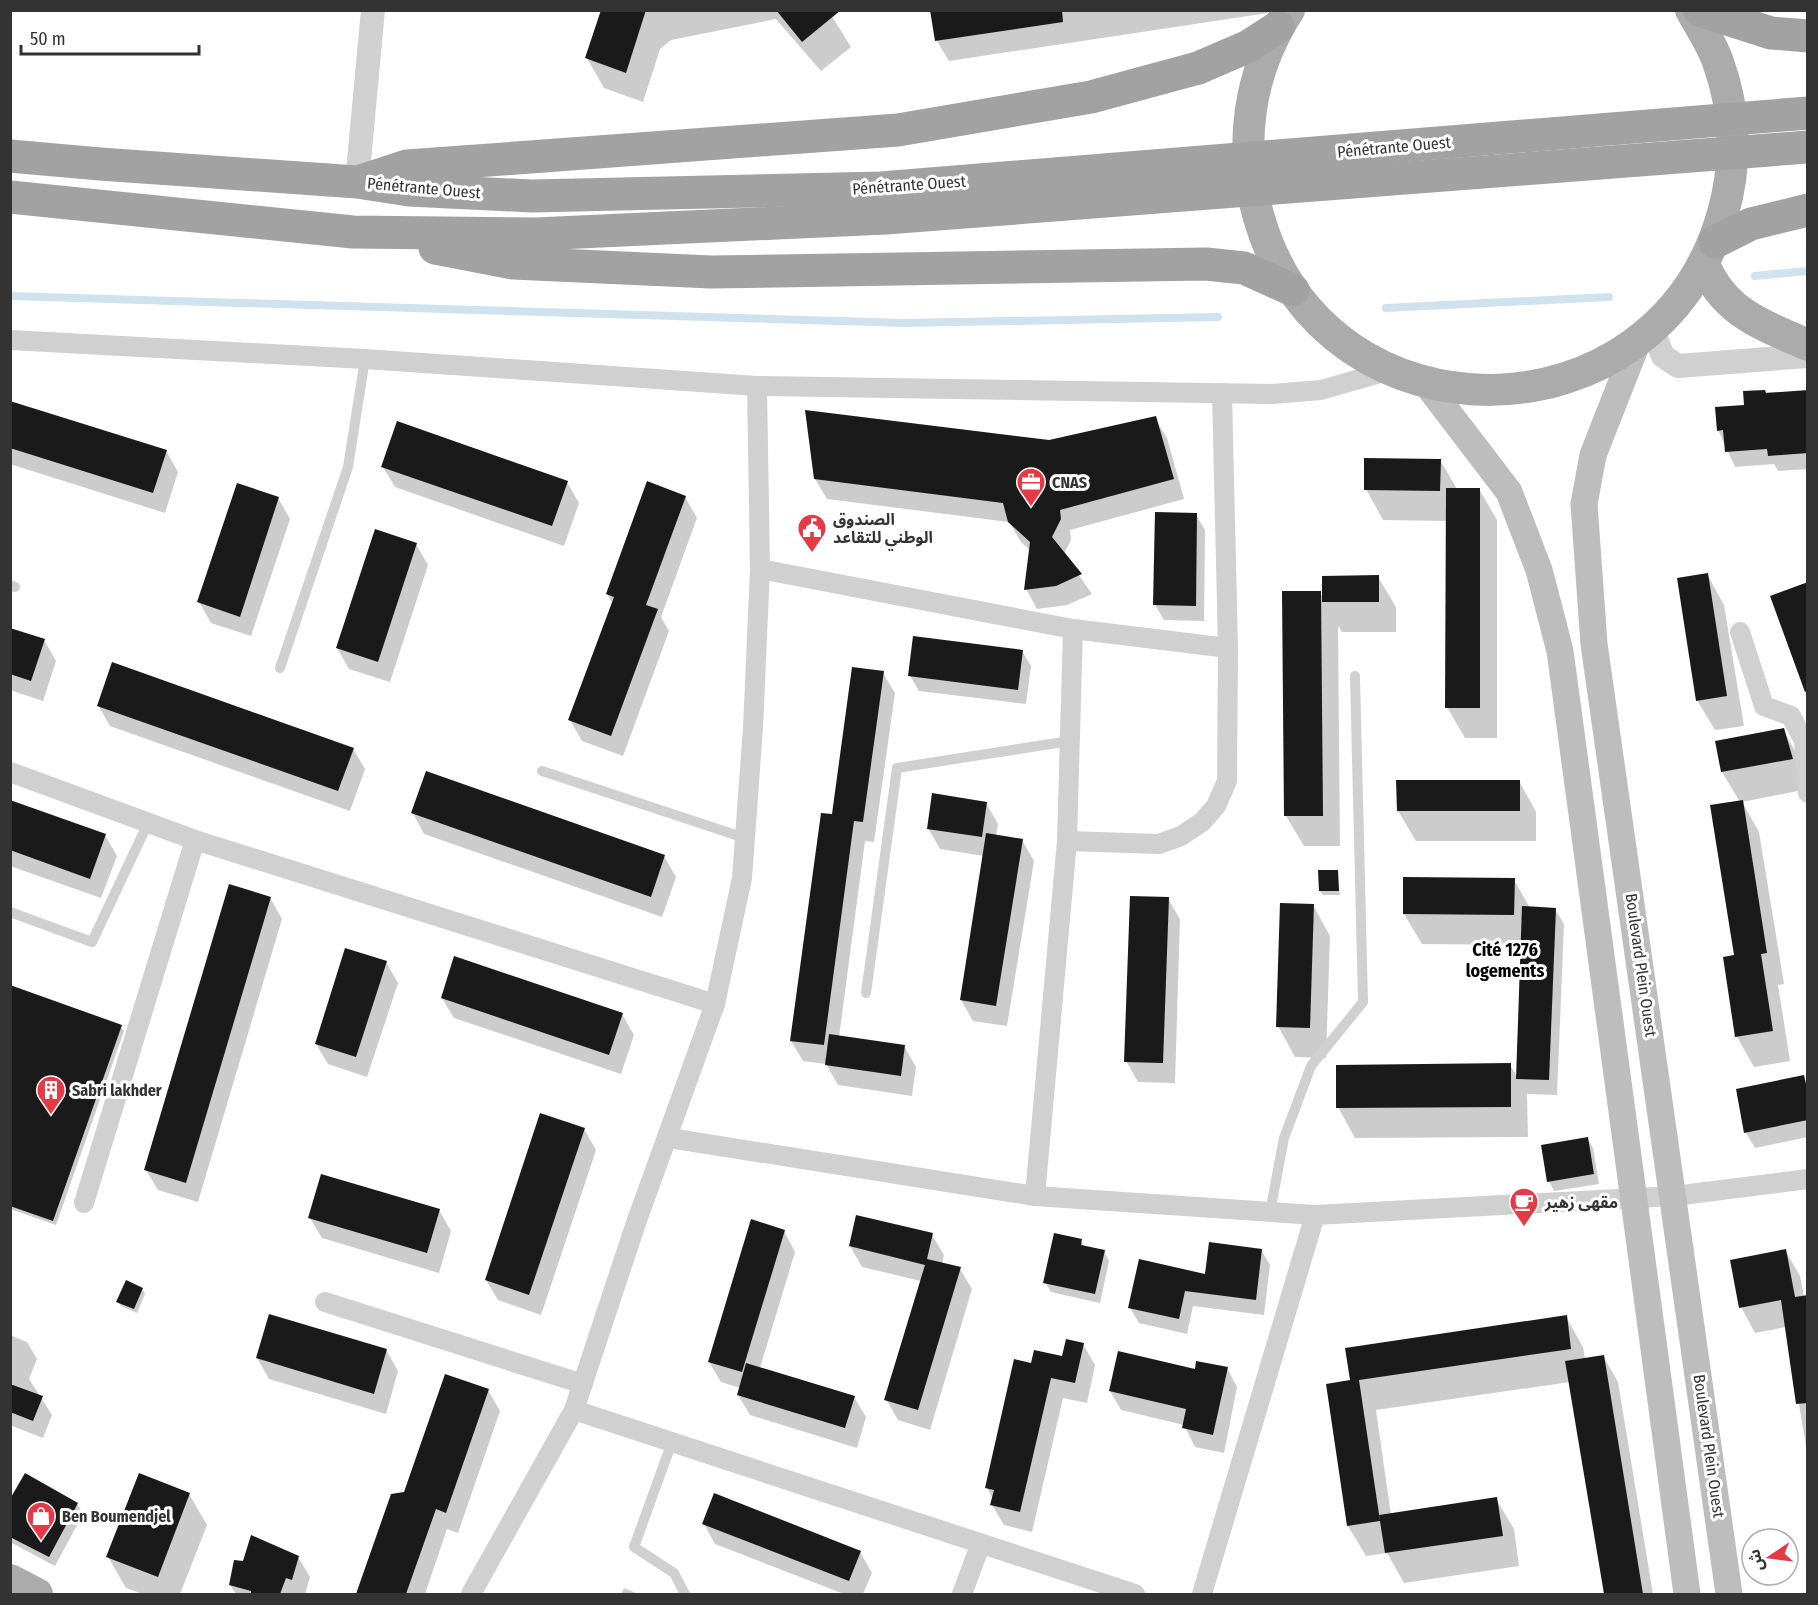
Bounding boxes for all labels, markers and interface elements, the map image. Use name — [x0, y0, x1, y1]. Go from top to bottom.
scale bar — [21, 18, 200, 56]
text: 50 m — [30, 28, 66, 50]
street label: Pénétrante Ouest — [1337, 133, 1452, 161]
street label: Pénétrante Ouest — [852, 172, 967, 198]
street label: Pénétrante Ouest — [367, 174, 482, 202]
office icon: CNAS — [1015, 466, 1047, 508]
place label: CNAS — [1052, 473, 1087, 492]
place label: الصندوق الوطني للتقاعد — [833, 510, 933, 550]
public building icon: الصندوق الوطني للتقاعد — [796, 512, 828, 554]
street label: Boulevard Plein Ouest — [1622, 892, 1661, 1039]
district label: Cité 1276 logements — [1466, 939, 1544, 982]
building icon: Sabri lakhder — [35, 1074, 67, 1116]
place label: Sabri lakhder — [72, 1081, 162, 1100]
cafe icon: مقهى زهير — [1508, 1186, 1540, 1228]
place label: مقهى زهير — [1544, 1193, 1618, 1212]
street label: Boulevard Plein Ouest — [1690, 1373, 1729, 1520]
shop icon: Ben Boumendjel — [25, 1500, 57, 1542]
place label: Ben Boumendjel — [62, 1507, 171, 1526]
north arrow — [1740, 1527, 1800, 1587]
text: ش — [1744, 1547, 1768, 1573]

